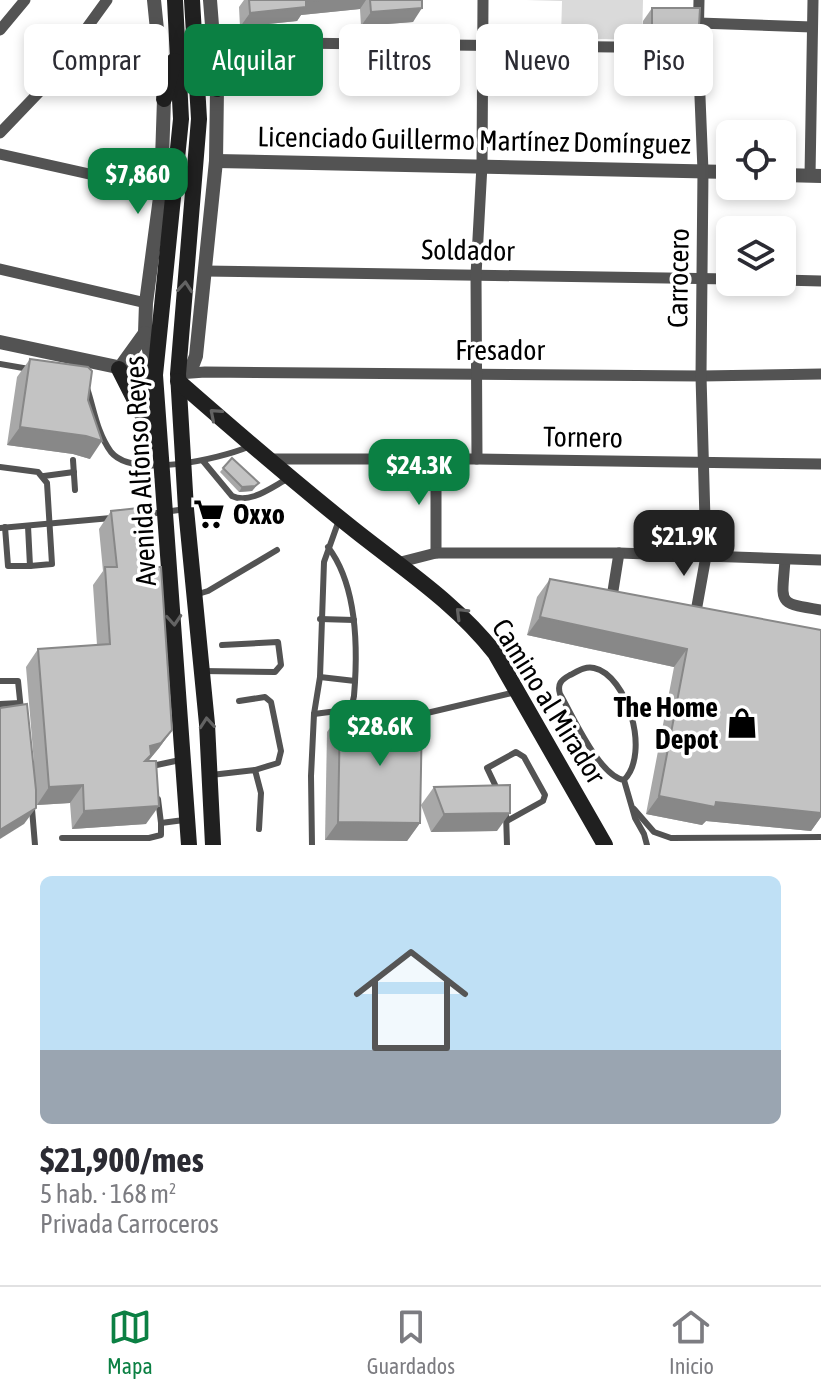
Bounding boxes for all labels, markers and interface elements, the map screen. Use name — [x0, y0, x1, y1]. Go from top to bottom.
chip: Comprar — [24, 24, 168, 96]
chip: Alquilar — [184, 24, 323, 96]
chip: Filtros — [339, 24, 460, 96]
chip: Nuevo — [476, 24, 598, 96]
chip: Piso — [614, 24, 713, 96]
street label: Licenciado Guillermo Martínez Domínguez — [257, 120, 691, 160]
map controls — [716, 120, 796, 296]
button: locate — [716, 120, 796, 200]
pin: $7,860 — [73, 148, 203, 216]
text: $7,860 — [106, 159, 170, 189]
button: layers — [716, 216, 796, 296]
street label: Carrocero — [661, 228, 695, 328]
street label: Soldador — [421, 233, 516, 267]
one-way arrow — [176, 280, 193, 293]
street label: Fresador — [455, 334, 545, 366]
street label: Avenida Alfonso Reyes — [118, 355, 162, 587]
one-way arrow — [210, 409, 225, 424]
street label: Tornero — [543, 420, 623, 454]
pin: $24.3K — [354, 439, 484, 507]
text: $24.3K — [387, 450, 451, 480]
supermarket icon: Oxxo — [192, 497, 226, 531]
place label: Oxxo — [233, 498, 285, 530]
pin: $21.9K — [619, 510, 749, 578]
text: $21.9K — [652, 521, 716, 551]
one-way arrow — [455, 608, 470, 622]
street label: Camino al Mirador — [486, 613, 613, 790]
one-way arrow — [165, 614, 182, 627]
place label: The Home Depot — [614, 691, 718, 755]
pin: $28.6K — [315, 700, 445, 768]
shop icon: The Home Depot — [725, 706, 759, 740]
text: $28.6K — [348, 711, 412, 741]
one-way arrow — [199, 717, 216, 730]
icon: home — [339, 928, 483, 1072]
text: $21,900/mes — [40, 1140, 204, 1179]
text: 5 hab. · 168 m² — [40, 1179, 176, 1209]
text: Privada Carroceros — [40, 1209, 219, 1239]
tab: Mapa — [107, 1305, 153, 1379]
tab: Guardados — [367, 1305, 455, 1379]
tab: Inicio — [669, 1305, 714, 1379]

